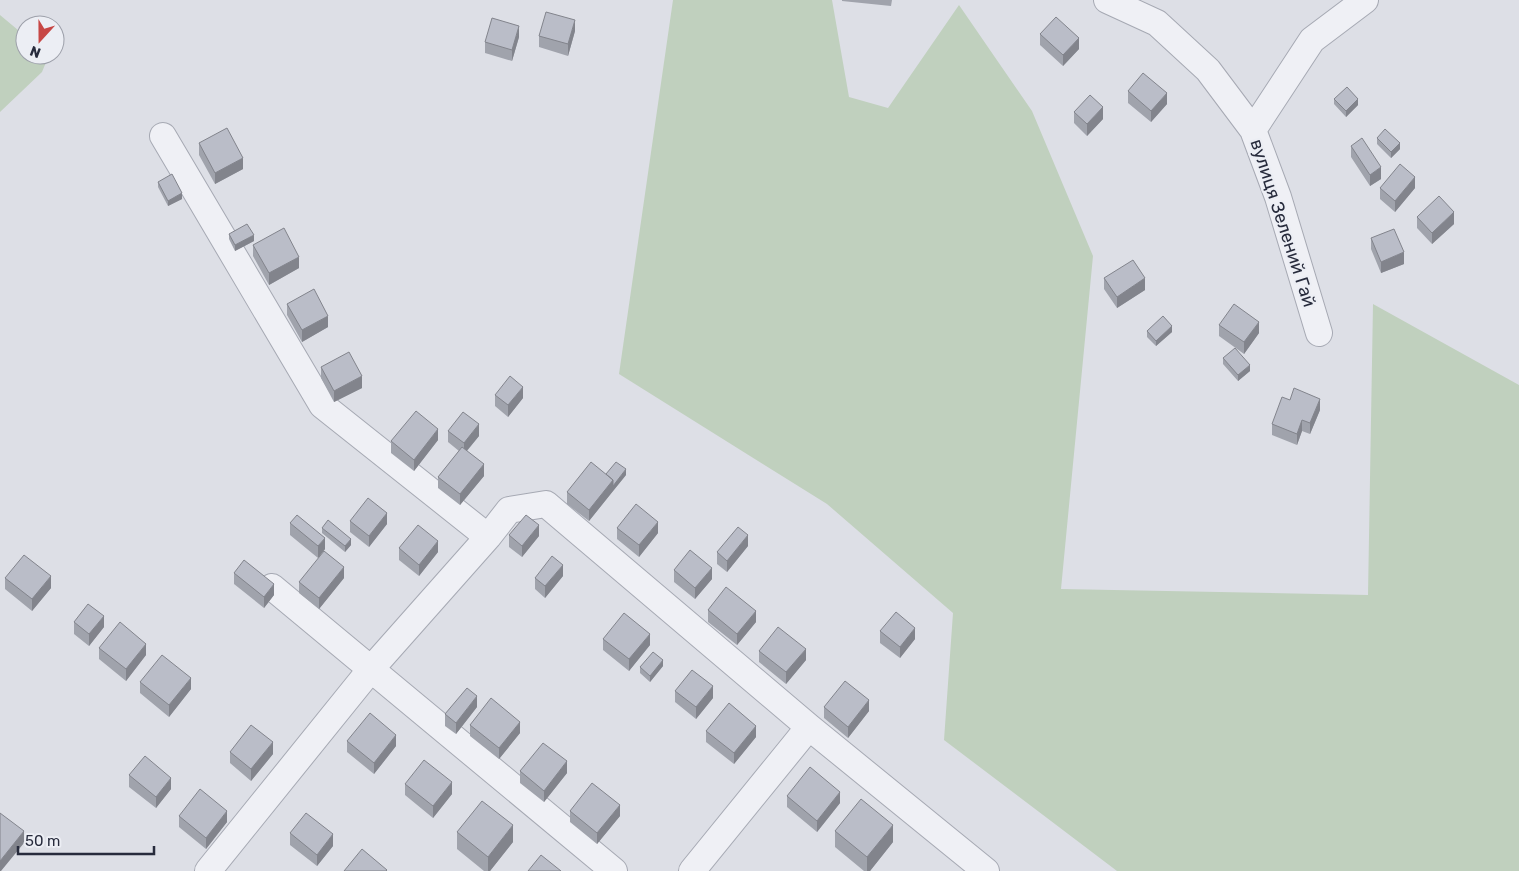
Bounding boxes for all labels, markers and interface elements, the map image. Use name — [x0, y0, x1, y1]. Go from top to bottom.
north arrow — [15, 15, 65, 65]
text: N — [28, 42, 43, 61]
street label: вулиця Зелений Гай — [1245, 136, 1321, 310]
scale bar — [18, 824, 154, 856]
text: 50 m — [25, 832, 60, 850]

